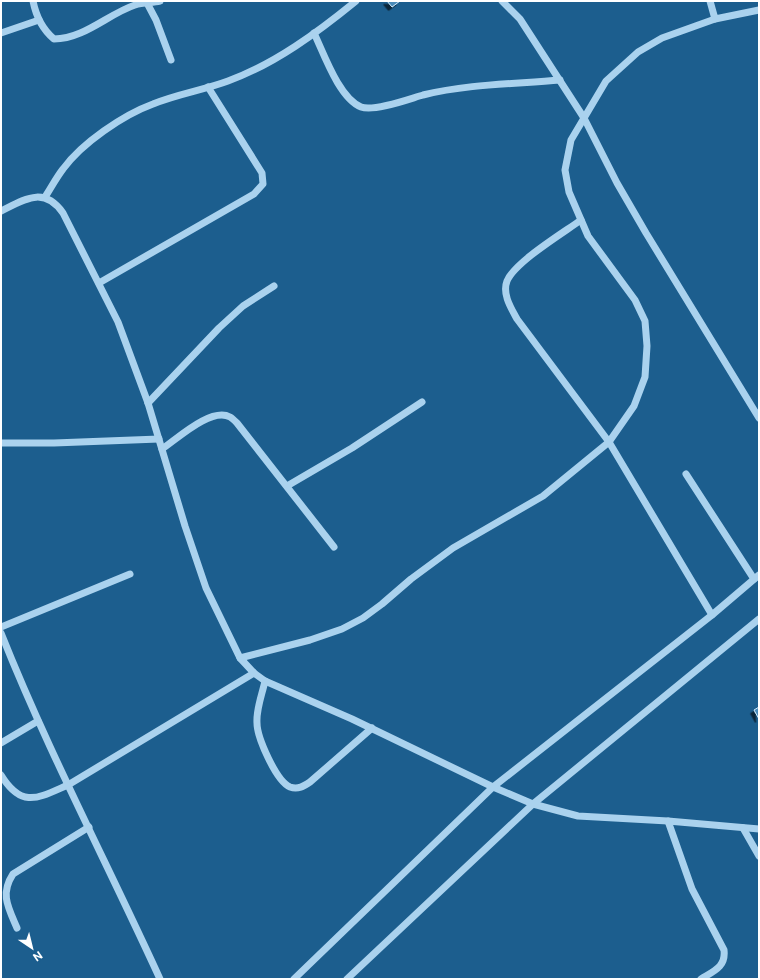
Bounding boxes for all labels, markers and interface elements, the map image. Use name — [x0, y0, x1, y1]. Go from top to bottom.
north arrow — [12, 928, 52, 968]
text: N — [31, 949, 45, 964]

